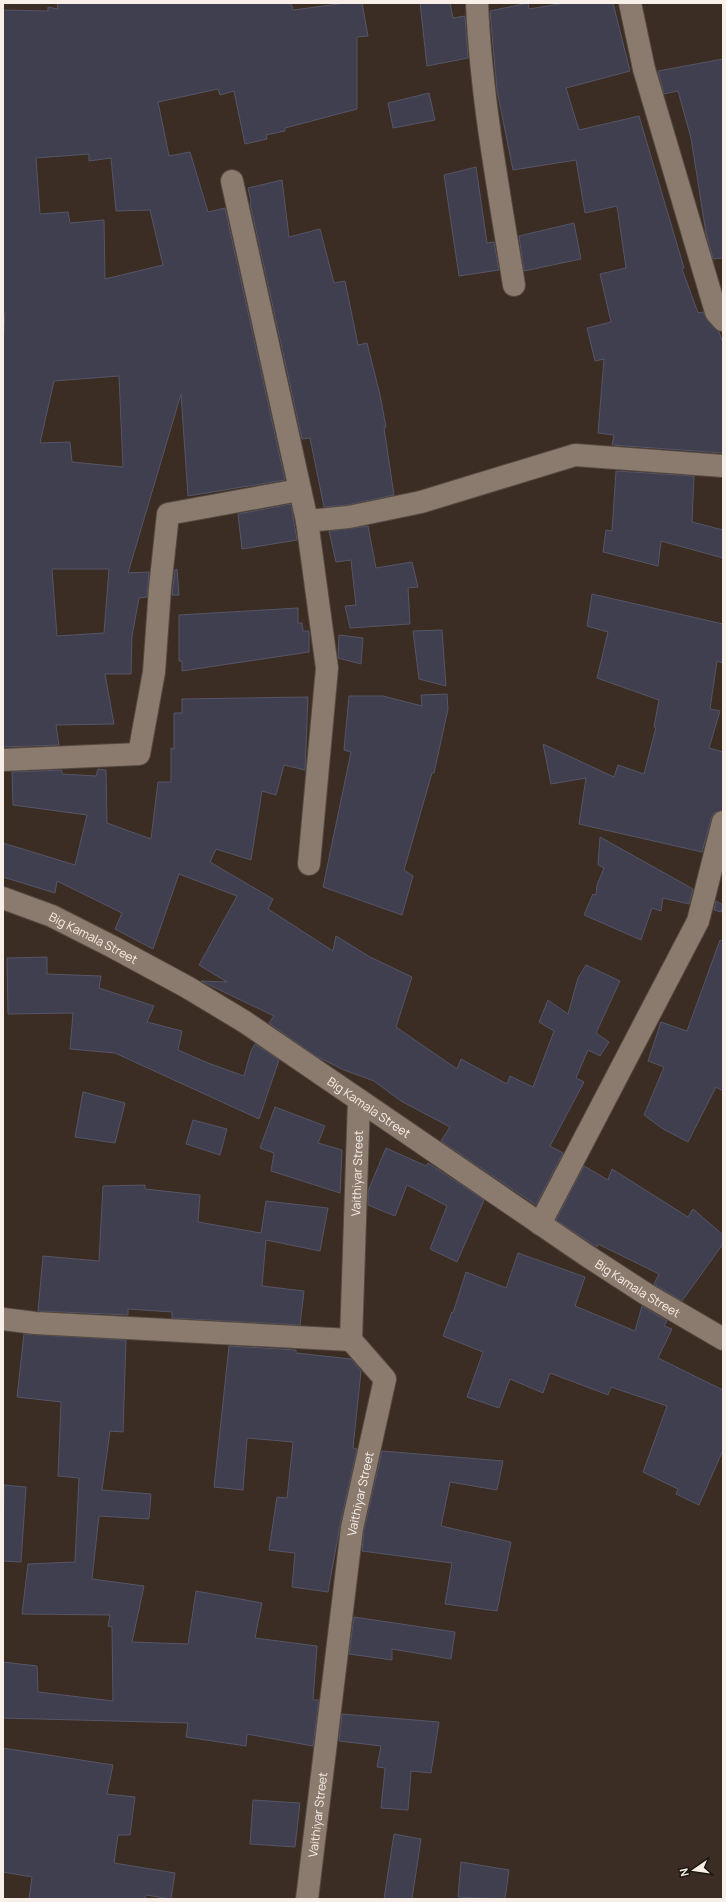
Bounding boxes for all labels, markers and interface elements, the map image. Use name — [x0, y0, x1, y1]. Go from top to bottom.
street label: Big Kamala Street — [46, 908, 141, 967]
street label: Big Kamala Street — [324, 1072, 414, 1142]
street label: Vaithiyar Street — [347, 1130, 366, 1216]
street label: Big Kamala Street — [592, 1255, 684, 1321]
street label: Vaithiyar Street — [343, 1450, 377, 1537]
street label: Vaithiyar Street — [304, 1771, 331, 1858]
north arrow — [674, 1850, 714, 1890]
text: N — [676, 1867, 692, 1878]

